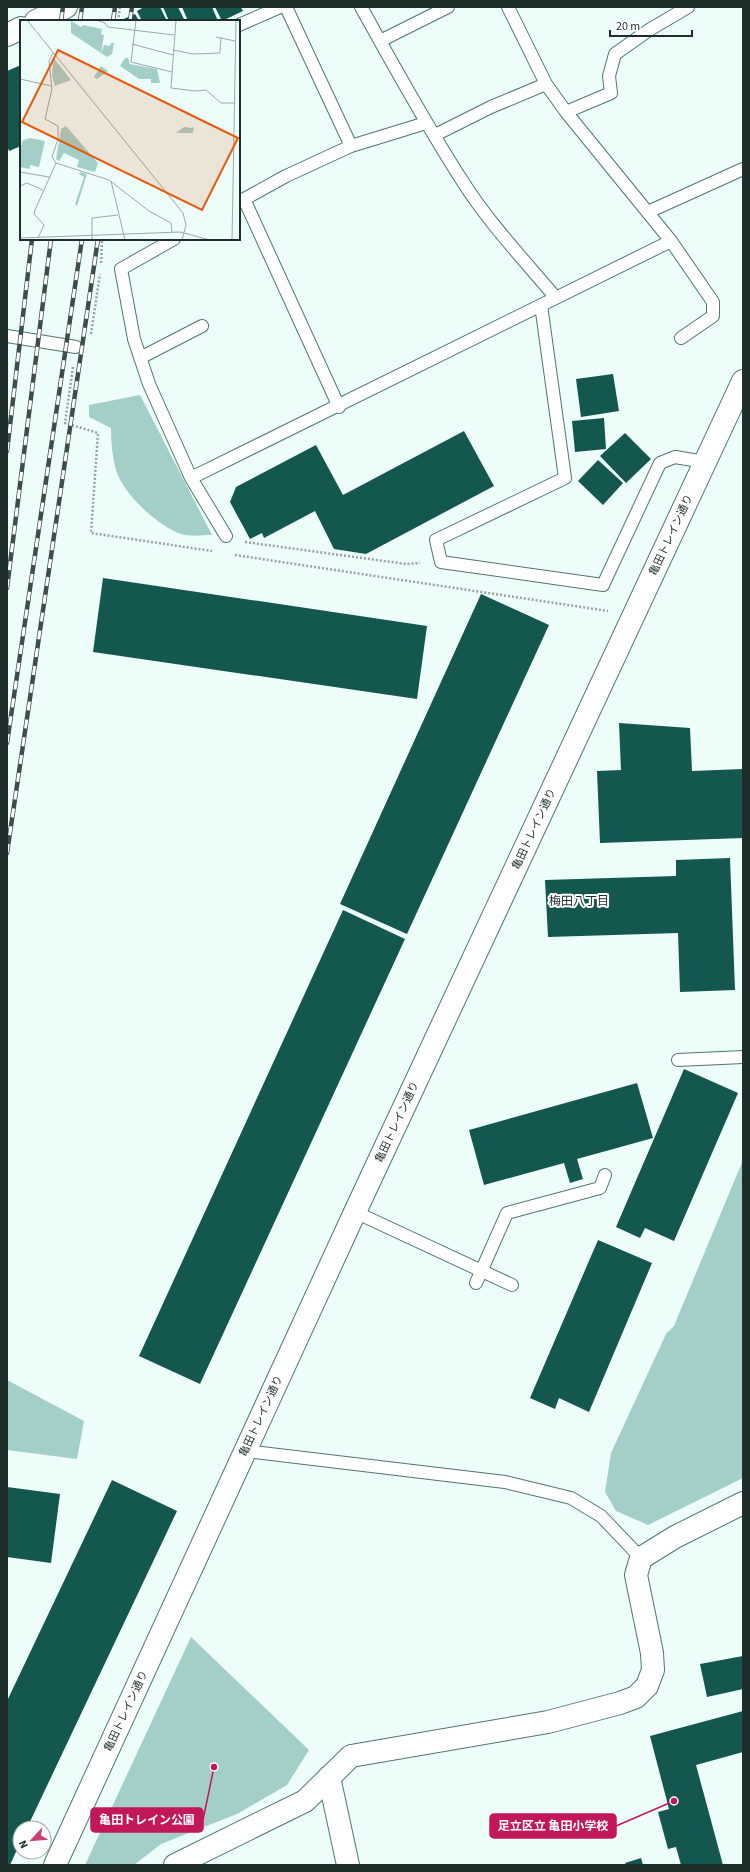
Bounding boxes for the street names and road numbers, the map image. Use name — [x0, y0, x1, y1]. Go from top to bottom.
street label: 亀田トレイン通り — [646, 492, 696, 578]
street label: 亀田トレイン通り — [509, 786, 559, 872]
street label: 亀田トレイン通り — [372, 1079, 422, 1165]
street label: 亀田トレイン通り — [236, 1373, 286, 1459]
street label: 亀田トレイン通り — [101, 1668, 151, 1754]

